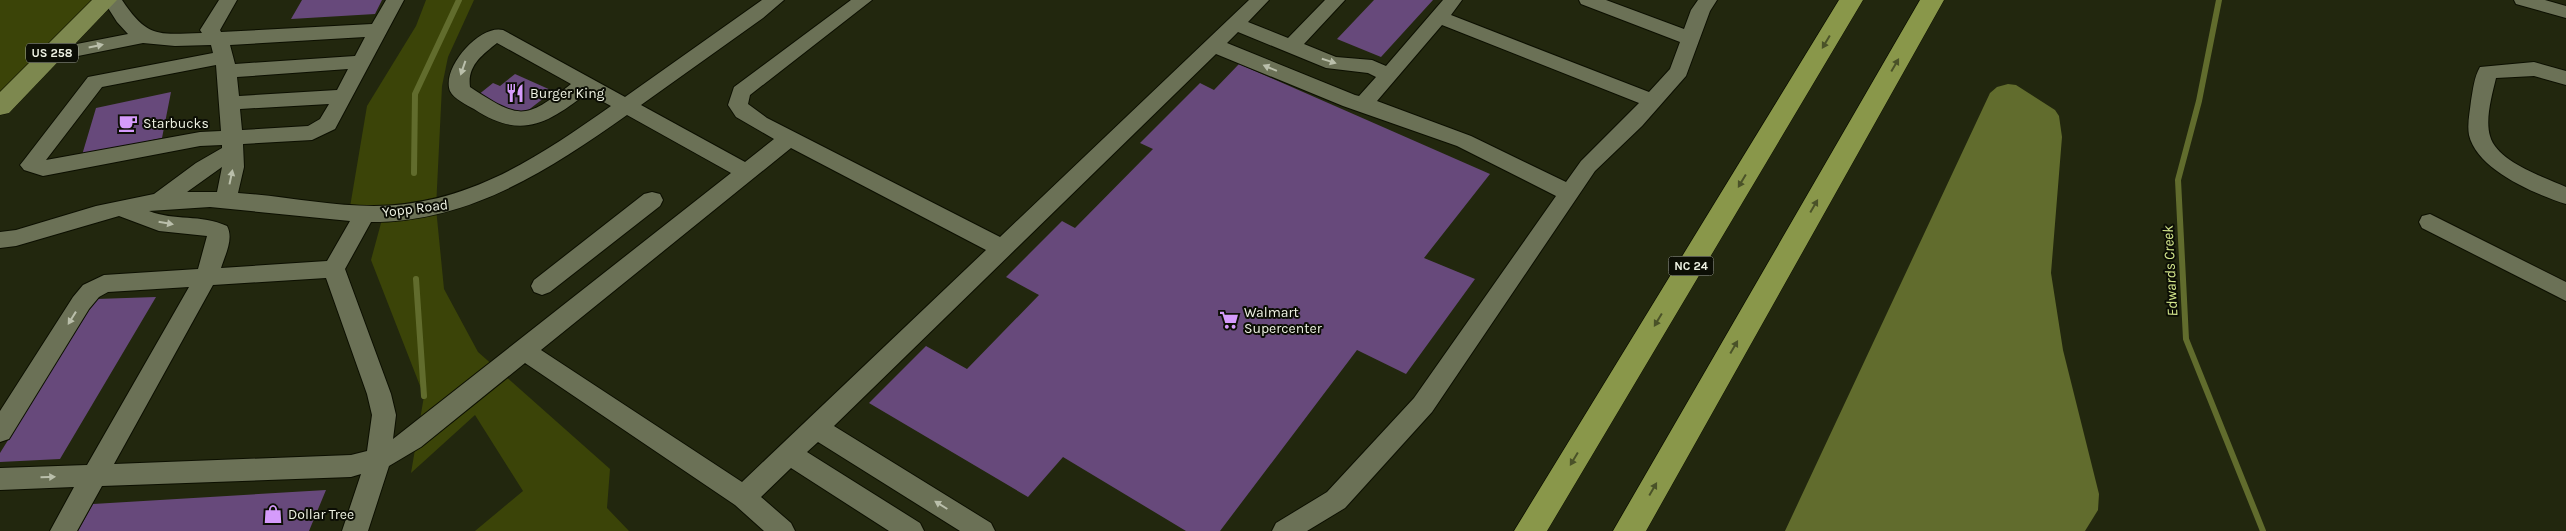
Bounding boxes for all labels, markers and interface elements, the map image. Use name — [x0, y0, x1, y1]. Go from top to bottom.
one-way arrow — [1822, 35, 1831, 48]
one-way arrow — [88, 42, 104, 50]
road number: US 258 — [26, 44, 78, 62]
one-way arrow — [1322, 57, 1337, 65]
one-way arrow — [1890, 59, 1899, 72]
one-way arrow — [459, 61, 467, 76]
one-way arrow — [1262, 64, 1277, 72]
restaurant icon: Burger King — [504, 82, 526, 104]
place label: Burger King — [530, 85, 605, 102]
cafe icon: Starbucks — [117, 112, 139, 134]
place label: Starbucks — [143, 115, 209, 132]
one-way arrow — [227, 169, 235, 184]
one-way arrow — [1738, 174, 1747, 187]
street label: Yopp Road — [381, 196, 449, 221]
one-way arrow — [1810, 200, 1819, 213]
one-way arrow — [158, 219, 174, 227]
water label: Edwards Creek — [2159, 225, 2181, 317]
road number: NC 24 — [1668, 256, 1714, 276]
place label: Walmart Supercenter — [1244, 304, 1323, 337]
supermarket icon: Walmart Supercenter — [1218, 309, 1240, 331]
one-way arrow — [67, 312, 76, 325]
one-way arrow — [1653, 313, 1663, 326]
one-way arrow — [1729, 341, 1738, 354]
one-way arrow — [1569, 452, 1578, 465]
one-way arrow — [40, 473, 56, 481]
one-way arrow — [1649, 481, 1657, 496]
one-way arrow — [934, 501, 947, 510]
shop icon: Dollar Tree — [262, 503, 284, 525]
place label: Dollar Tree — [288, 506, 354, 523]

